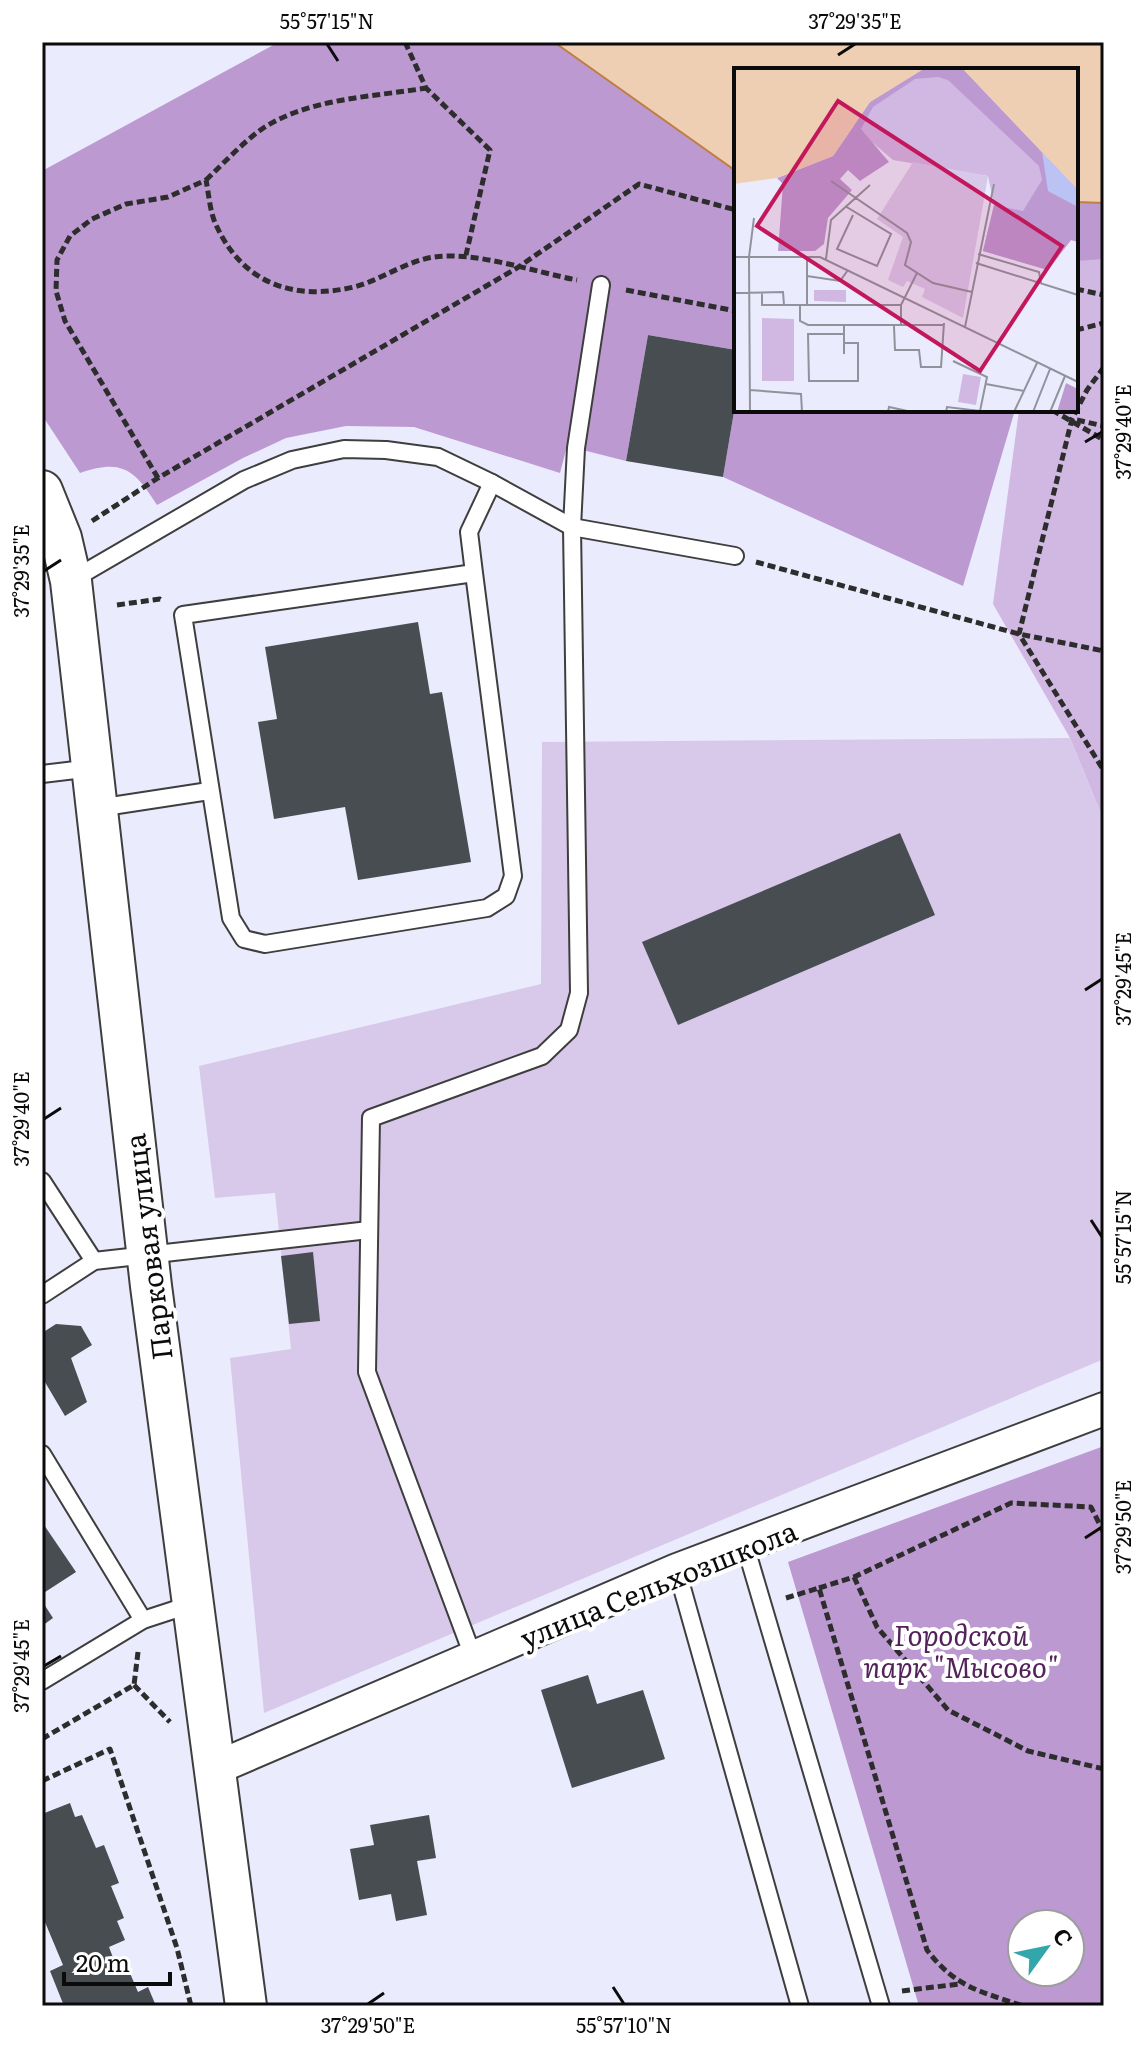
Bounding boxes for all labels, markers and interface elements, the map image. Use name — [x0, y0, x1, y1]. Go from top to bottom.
text: 55°57'15"N — [280, 5, 374, 35]
text: 37°29'35"E — [808, 5, 902, 35]
inset map — [734, 68, 1078, 412]
text: 37°29'40"E — [1107, 384, 1137, 480]
text: 37°29'35"E — [5, 524, 35, 618]
text: 37°29'45"E — [1107, 932, 1137, 1026]
text: 37°29'40"E — [5, 1071, 35, 1167]
street label: Парковая улица — [112, 1131, 182, 1363]
text: 55°57'15"N — [1107, 1190, 1137, 1284]
text: 37°29'50"E — [1107, 1480, 1137, 1574]
street label: улица Сельхозшкола — [513, 1508, 803, 1658]
park label: Городской парк "Мысово" — [864, 1613, 1058, 1687]
text: 37°29'45"E — [5, 1619, 35, 1713]
north arrow — [1006, 1908, 1086, 1988]
text: С — [1046, 1921, 1082, 1952]
scale bar — [64, 1936, 170, 1986]
text: 20 m — [76, 1944, 130, 1979]
text: 37°29'50"E — [321, 2009, 415, 2039]
text: 55°57'10"N — [576, 2009, 672, 2039]

